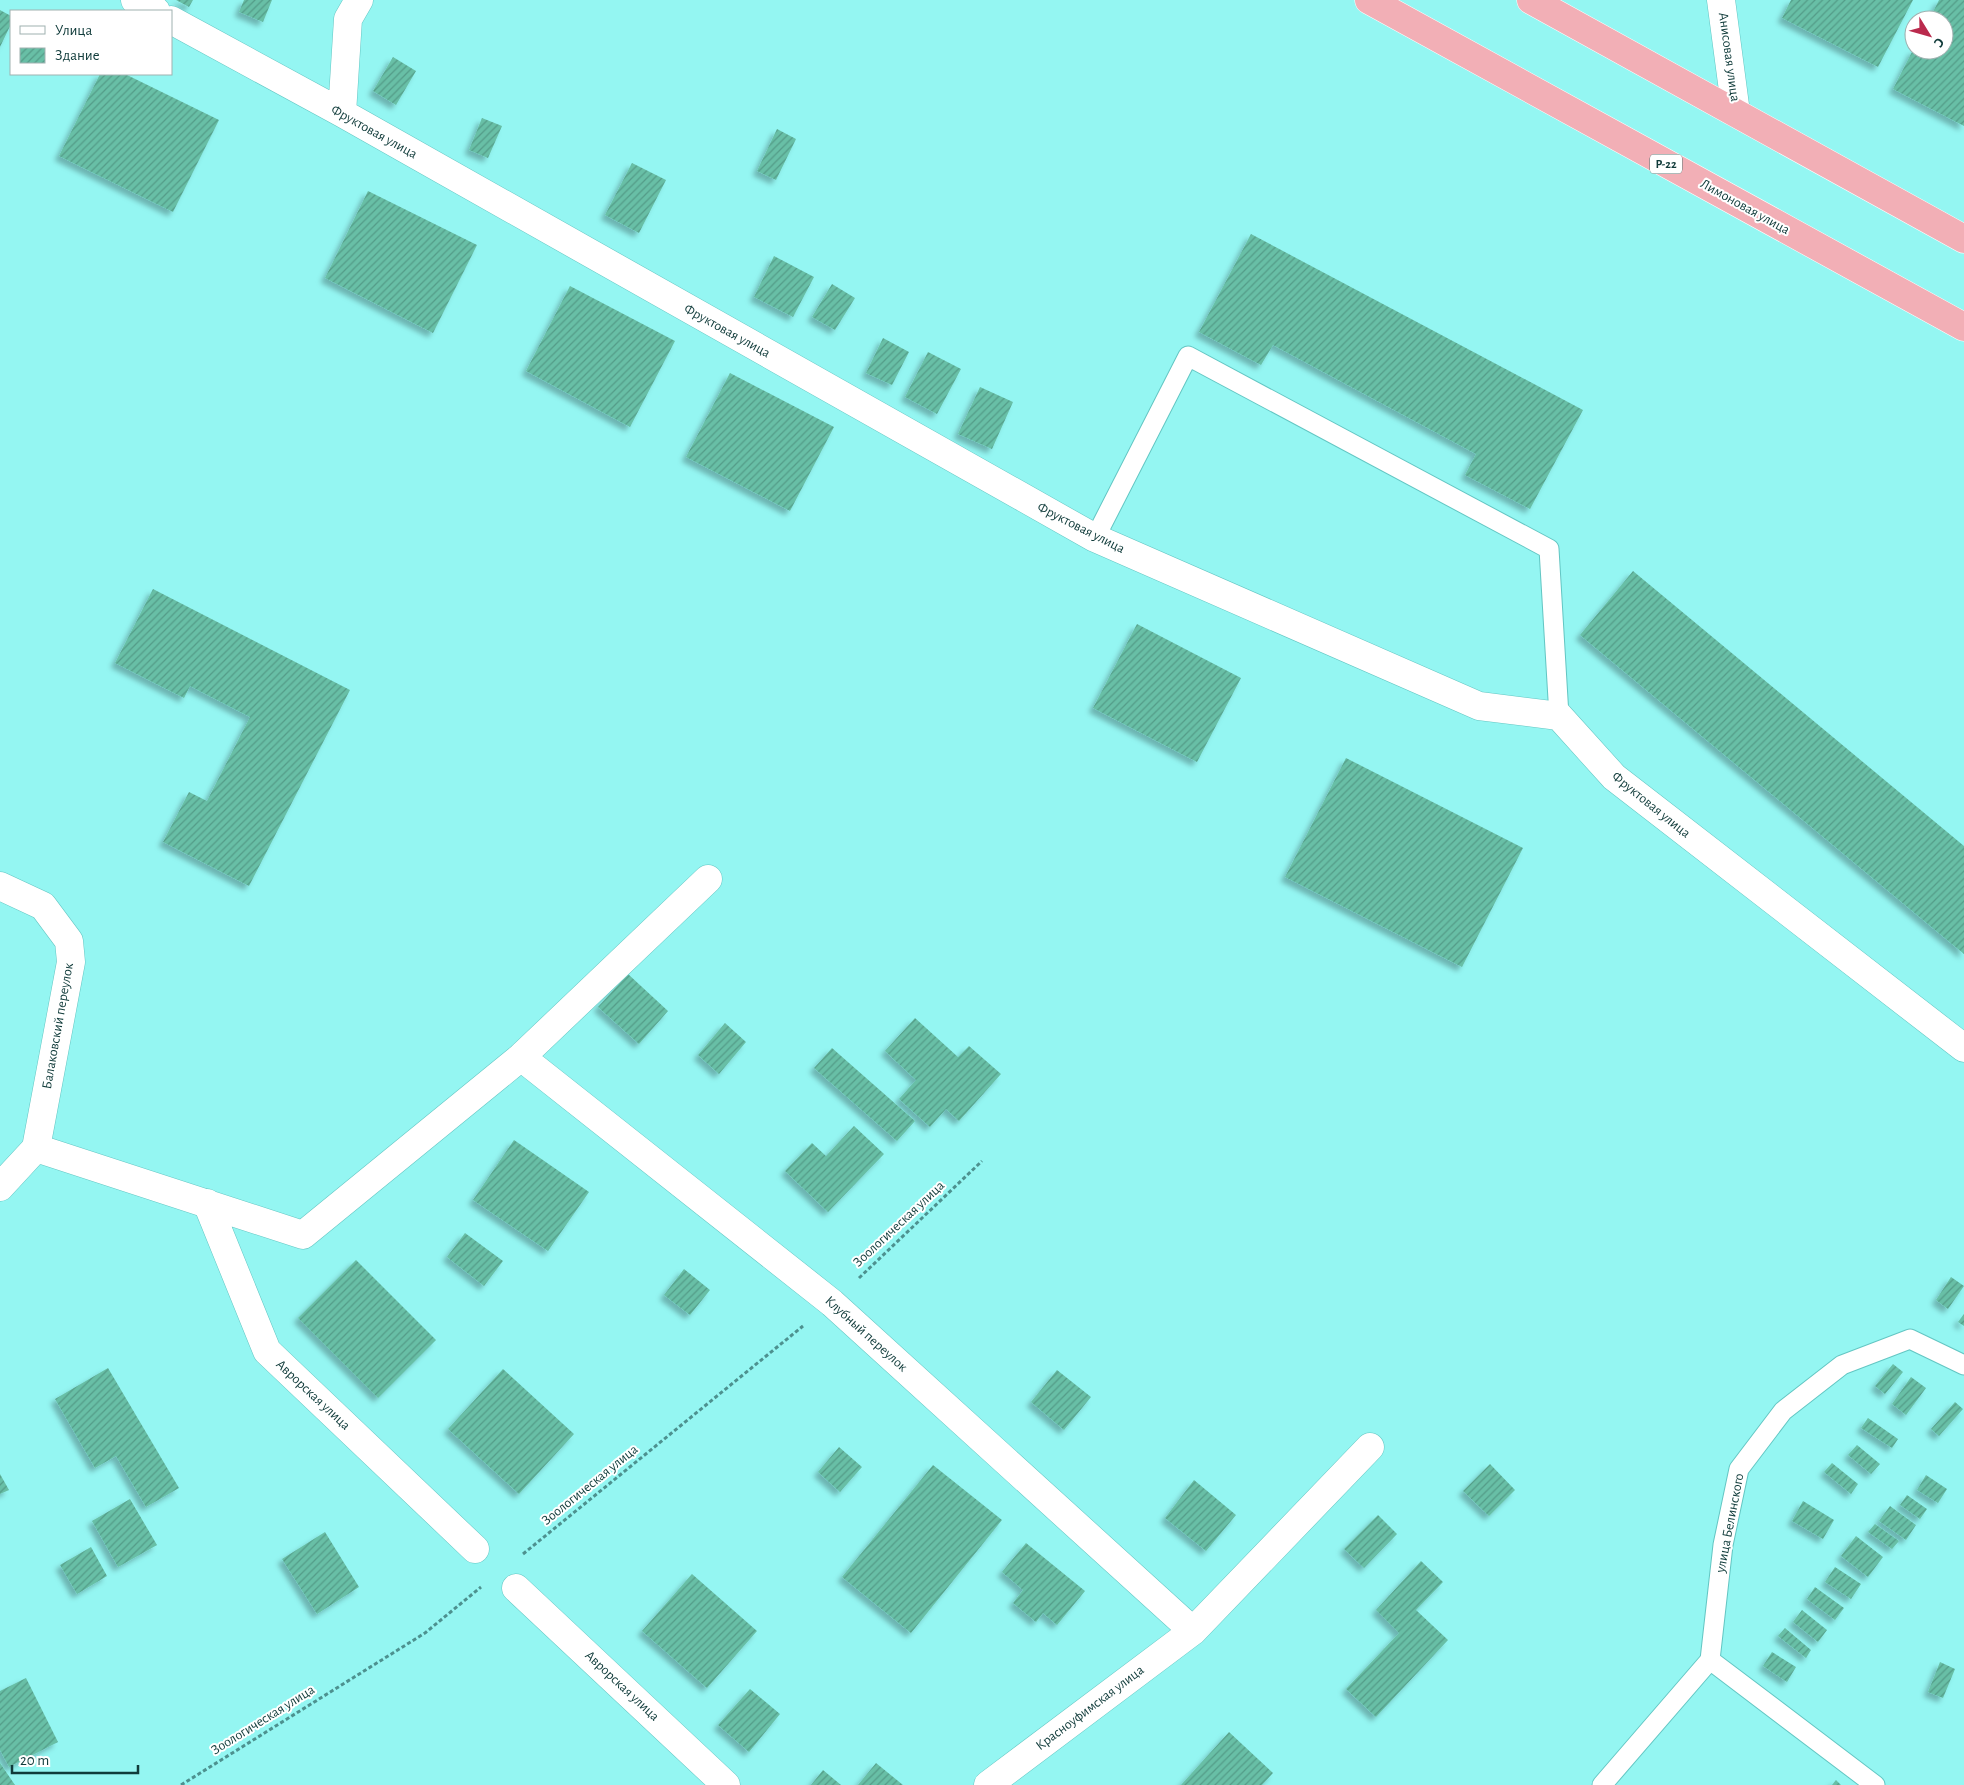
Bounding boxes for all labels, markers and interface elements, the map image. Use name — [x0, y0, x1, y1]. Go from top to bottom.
legend — [10, 10, 172, 75]
north arrow — [1904, 10, 1954, 60]
street label: Анисовая улица — [1716, 11, 1742, 103]
text: Улица — [55, 23, 92, 38]
text: С — [1931, 35, 1947, 50]
text: Здание — [55, 48, 100, 63]
street label: Фруктовая улица — [329, 103, 420, 162]
road number: Р-22 — [1650, 154, 1682, 173]
street label: Лимоновая улица — [1698, 177, 1793, 238]
street label: Фруктовая улица — [682, 302, 773, 361]
street label: Фруктовая улица — [1035, 500, 1128, 556]
street label: Фруктовая улица — [1609, 769, 1693, 841]
street label: Балаковский переулок — [40, 961, 76, 1090]
street label: Зоологическая улица — [851, 1178, 948, 1270]
street label: Клубный переулок — [822, 1294, 910, 1375]
street label: Аврорская улица — [273, 1357, 353, 1433]
street label: Зоологическая улица — [539, 1442, 641, 1528]
street label: улица Белинского — [1713, 1472, 1747, 1575]
street label: Аврорская улица — [582, 1648, 662, 1724]
street label: Красноуфимская улица — [1033, 1663, 1147, 1753]
street label: Зоологическая улица — [209, 1682, 318, 1757]
scale bar — [12, 1742, 139, 1774]
text: 20 m — [20, 1753, 49, 1768]

